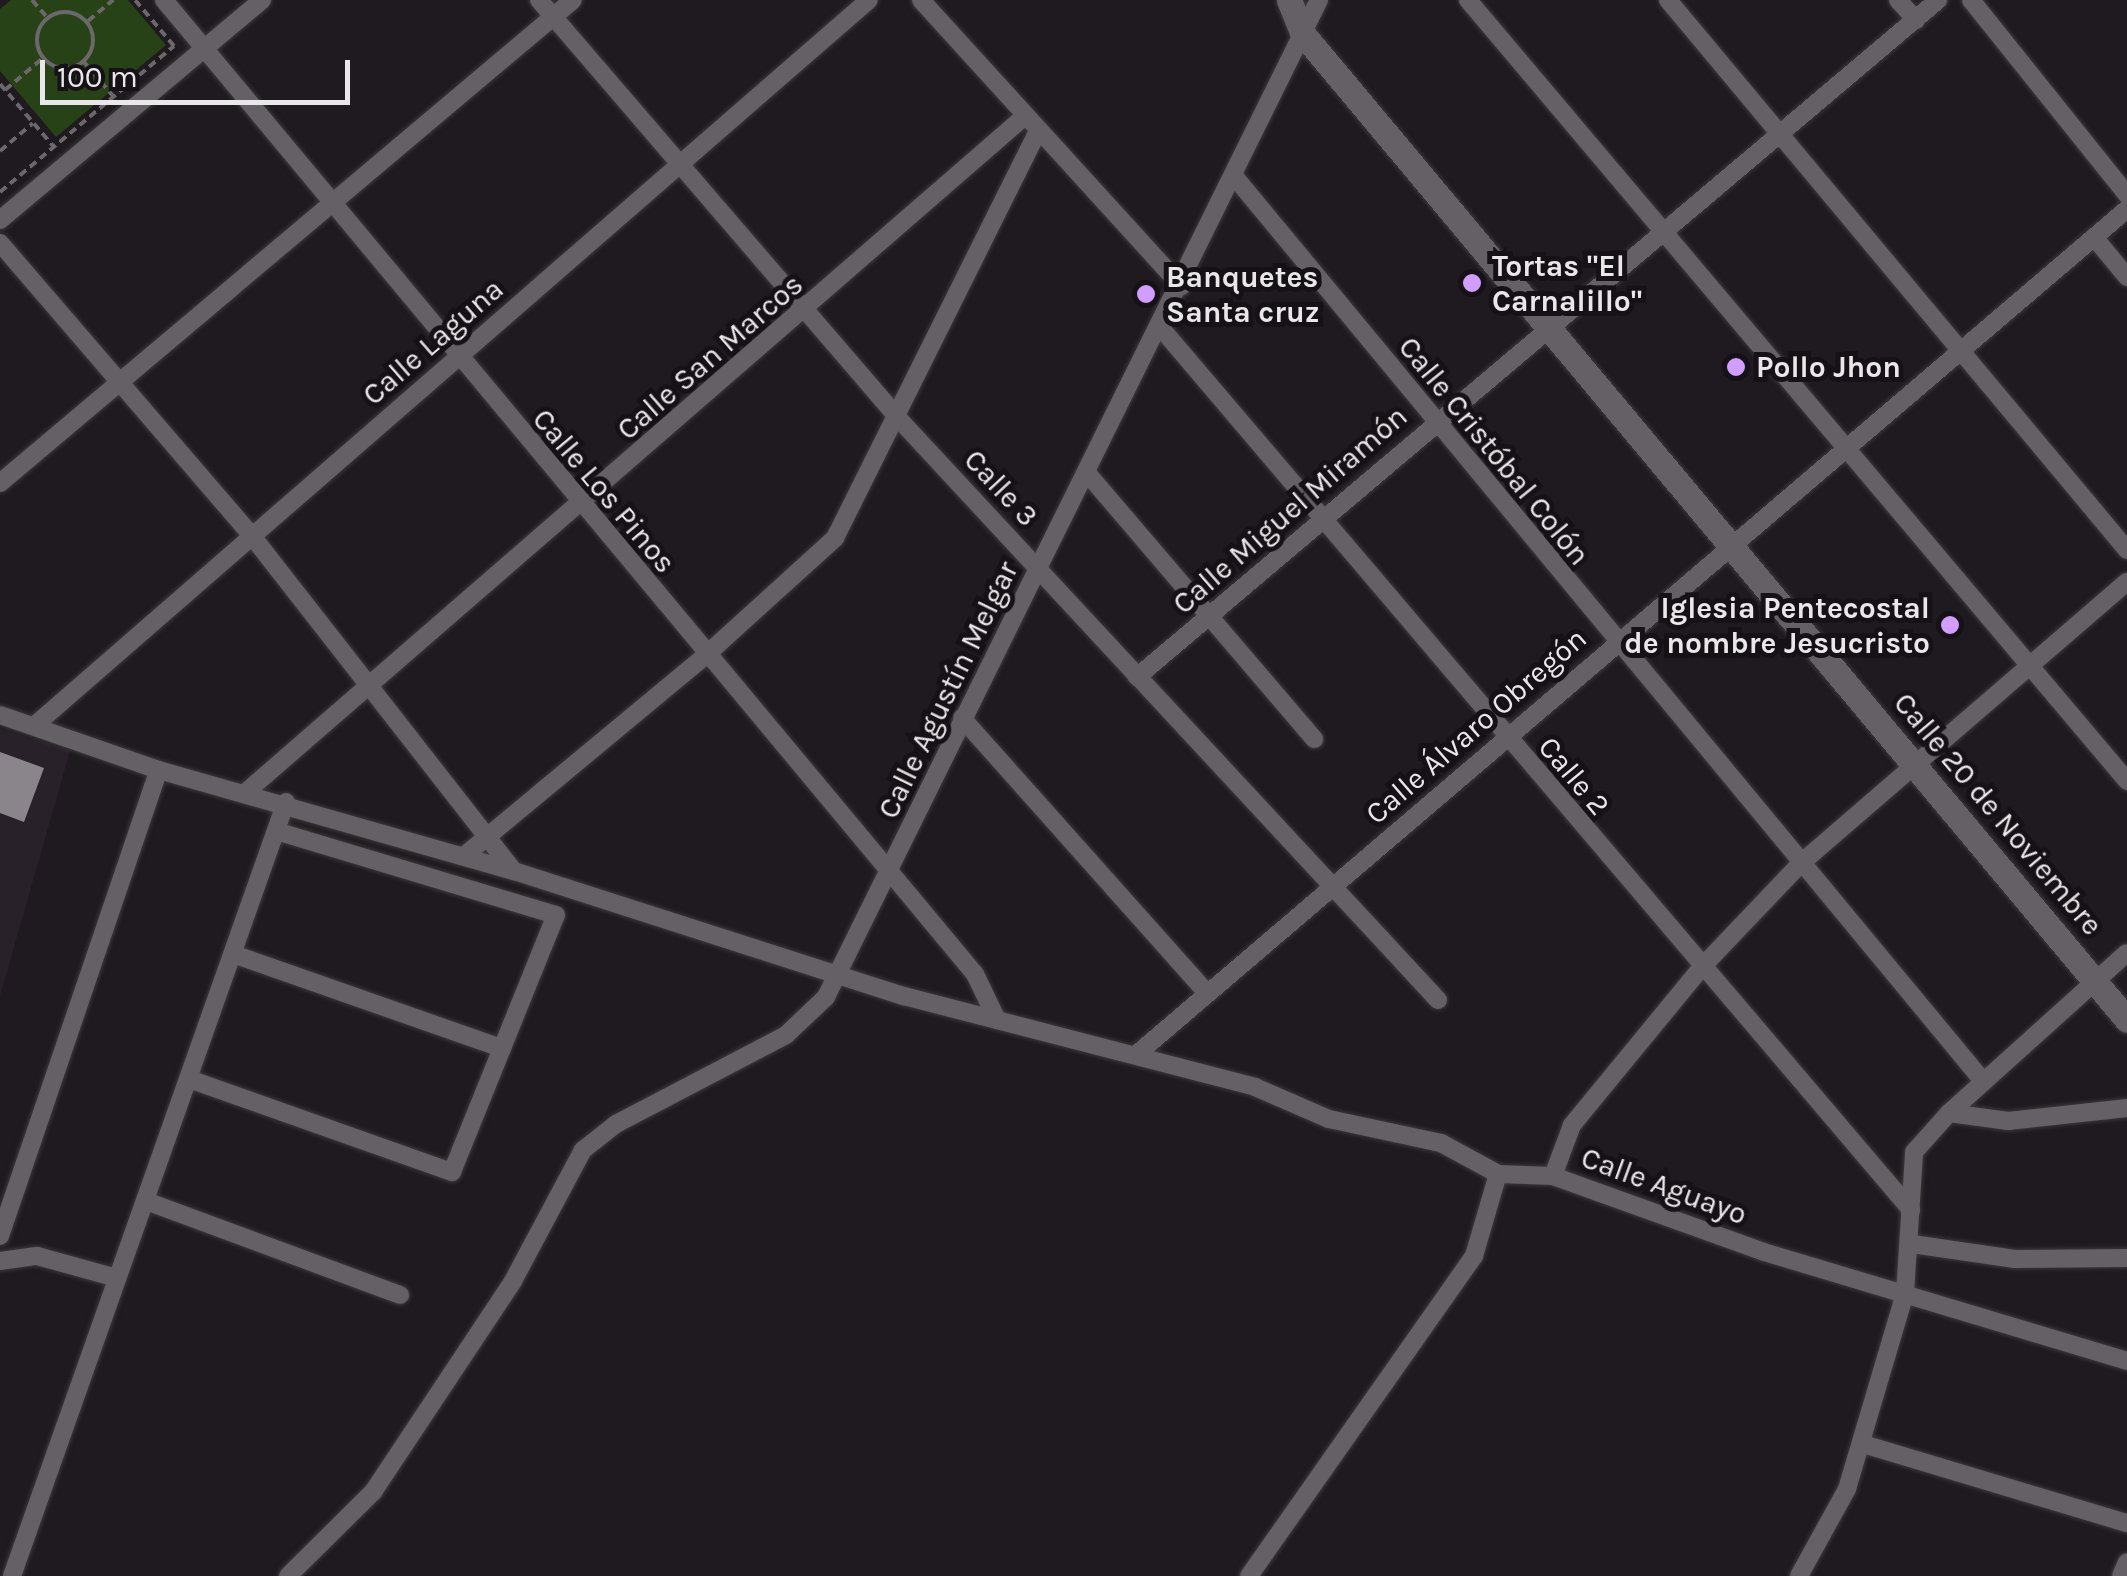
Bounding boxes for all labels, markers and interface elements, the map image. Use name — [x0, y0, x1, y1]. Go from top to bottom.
scale bar — [45, 40, 355, 102]
text: 100 m — [57, 59, 138, 95]
place label: Tortas "El Carnalillo" — [1492, 248, 1642, 318]
place label: Banquetes Santa cruz — [1166, 259, 1320, 330]
street label: Calle San Marcos — [610, 266, 810, 448]
street label: Calle Laguna — [355, 271, 511, 413]
marker: Tortas "El Carnalillo" — [1461, 272, 1483, 294]
marker: Banquetes Santa cruz — [1135, 283, 1157, 305]
street label: Calle Cristóbal Colón — [1391, 330, 1597, 572]
place label: Pollo Jhon — [1756, 349, 1901, 385]
marker: Pollo Jhon — [1725, 356, 1747, 378]
street label: Calle Miguel Miramón — [1165, 398, 1415, 622]
street label: Calle Los Pinos — [525, 402, 683, 580]
street label: Calle 3 — [956, 442, 1046, 534]
street label: Calle Agustín Melgar — [870, 556, 1026, 824]
place label: Iglesia Pentecostal de nombre Jesucristo — [1624, 590, 1930, 660]
marker: Iglesia Pentecostal de nombre Jesucristo — [1939, 614, 1961, 636]
street label: Calle Álvaro Obregón — [1358, 620, 1594, 832]
street label: Calle 20 de Noviembre — [1886, 686, 2110, 942]
street label: Calle 2 — [1531, 729, 1617, 823]
street label: Calle Aguayo — [1576, 1139, 1752, 1233]

